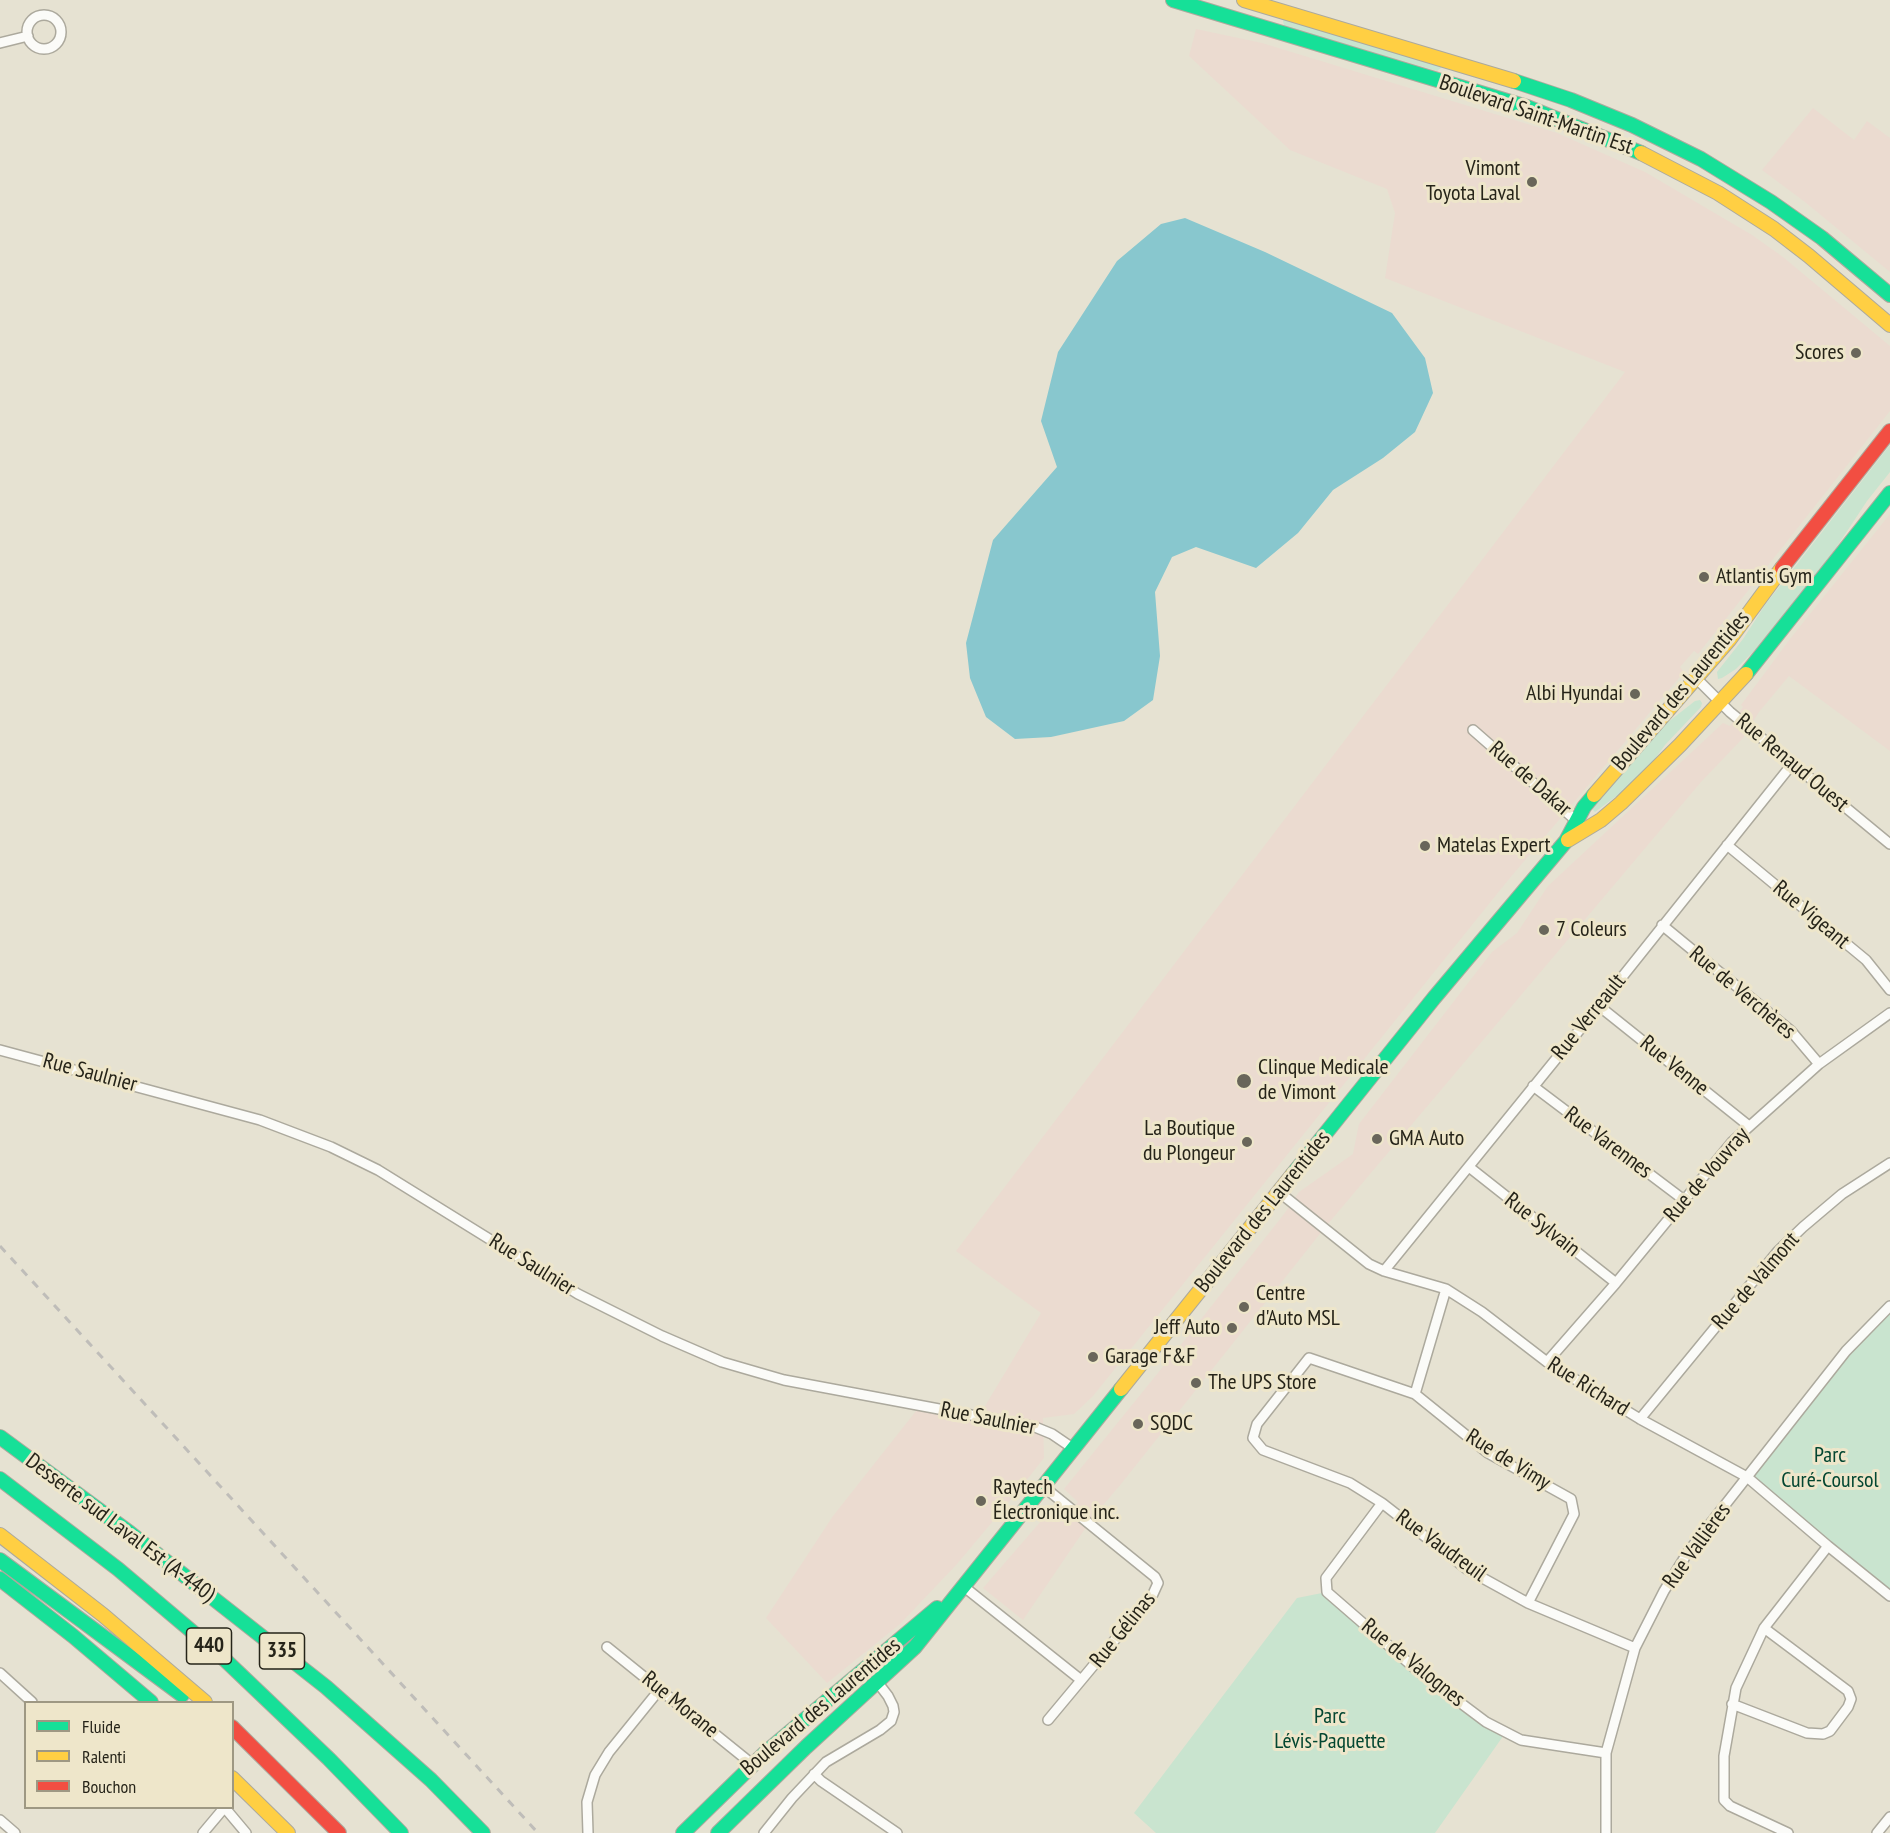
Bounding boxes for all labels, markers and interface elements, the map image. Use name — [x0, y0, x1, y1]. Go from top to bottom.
street label: Boulevard Saint-Martin Est — [1436, 70, 1636, 160]
place label: Vimont Toyota Laval — [1426, 156, 1520, 208]
marker: Vimont Toyota Laval — [1525, 175, 1539, 189]
place label: Scores — [1795, 340, 1844, 366]
marker: Scores — [1849, 346, 1863, 360]
place label: Atlantis Gym — [1716, 564, 1812, 590]
marker: Atlantis Gym — [1697, 570, 1711, 584]
street label: Boulevard des Laurentides — [1607, 606, 1755, 776]
place label: Albi Hyundai — [1526, 681, 1623, 707]
marker: Albi Hyundai — [1628, 687, 1642, 701]
street label: Rue Renaud Ouest — [1730, 708, 1854, 818]
street label: Rue de Dakar — [1483, 736, 1577, 822]
place label: Matelas Expert — [1437, 833, 1551, 859]
marker: Matelas Expert — [1418, 839, 1432, 853]
street label: Rue Vigeant — [1767, 875, 1855, 955]
place label: 7 Coleurs — [1556, 917, 1627, 943]
marker: 7 Coleurs — [1537, 923, 1551, 937]
street label: Rue de Verchères — [1684, 941, 1800, 1045]
street label: Rue Verreault — [1546, 969, 1632, 1065]
street label: Rue Venne — [1634, 1030, 1714, 1102]
street label: Rue Saulnier — [40, 1048, 140, 1098]
place label: Clinque Medicale de Vimont — [1258, 1055, 1389, 1106]
marker: Clinque Medicale de Vimont — [1235, 1072, 1253, 1090]
street label: Rue Varennes — [1559, 1101, 1657, 1185]
place label: La Boutique du Plongeur — [1143, 1116, 1235, 1168]
street label: Rue de Vouvray — [1659, 1122, 1755, 1228]
street label: Boulevard des Laurentides — [1190, 1126, 1336, 1298]
place label: GMA Auto — [1389, 1126, 1464, 1152]
marker: GMA Auto — [1370, 1132, 1384, 1146]
marker: La Boutique du Plongeur — [1240, 1135, 1254, 1149]
street label: Rue Sylvain — [1499, 1187, 1585, 1263]
street label: Rue de Valmont — [1707, 1227, 1805, 1335]
street label: Rue Saulnier — [484, 1228, 580, 1302]
place label: Centre d'Auto MSL — [1256, 1281, 1340, 1332]
marker: Centre d'Auto MSL — [1237, 1300, 1251, 1314]
place label: Jeff Auto — [1154, 1315, 1220, 1341]
marker: Jeff Auto — [1225, 1321, 1239, 1335]
place label: Garage F&F — [1105, 1344, 1195, 1370]
marker: Garage F&F — [1086, 1350, 1100, 1364]
street label: Rue Richard — [1542, 1352, 1634, 1422]
place label: The UPS Store — [1208, 1370, 1317, 1396]
marker: The UPS Store — [1189, 1376, 1203, 1390]
street label: Rue Saulnier — [938, 1397, 1038, 1441]
place label: SQDC — [1150, 1411, 1193, 1437]
marker: SQDC — [1131, 1417, 1145, 1431]
street label: Rue de Vimy — [1461, 1424, 1555, 1496]
park label: Parc Curé-Coursol — [1781, 1443, 1879, 1494]
street label: Desserte sud Laval Est (A-440) — [20, 1448, 220, 1608]
place label: Raytech Électronique inc. — [993, 1475, 1119, 1526]
marker: Raytech Électronique inc. — [974, 1494, 988, 1508]
street label: Rue Vallières — [1657, 1498, 1737, 1594]
street label: Rue Vaudreuil — [1391, 1504, 1491, 1588]
street label: Rue Gélinas — [1085, 1587, 1161, 1673]
street label: Rue de Valognes — [1356, 1613, 1470, 1713]
road number: 440 — [186, 1628, 232, 1664]
road number: 335 — [260, 1633, 304, 1669]
street label: Boulevard des Laurentides — [736, 1633, 906, 1781]
street label: Rue Morane — [636, 1666, 724, 1744]
legend — [24, 1701, 234, 1809]
park label: Parc Lévis-Paquette — [1274, 1704, 1386, 1756]
text: Fluide — [82, 1715, 121, 1738]
text: Ralenti — [82, 1745, 126, 1768]
text: Bouchon — [82, 1775, 136, 1798]

